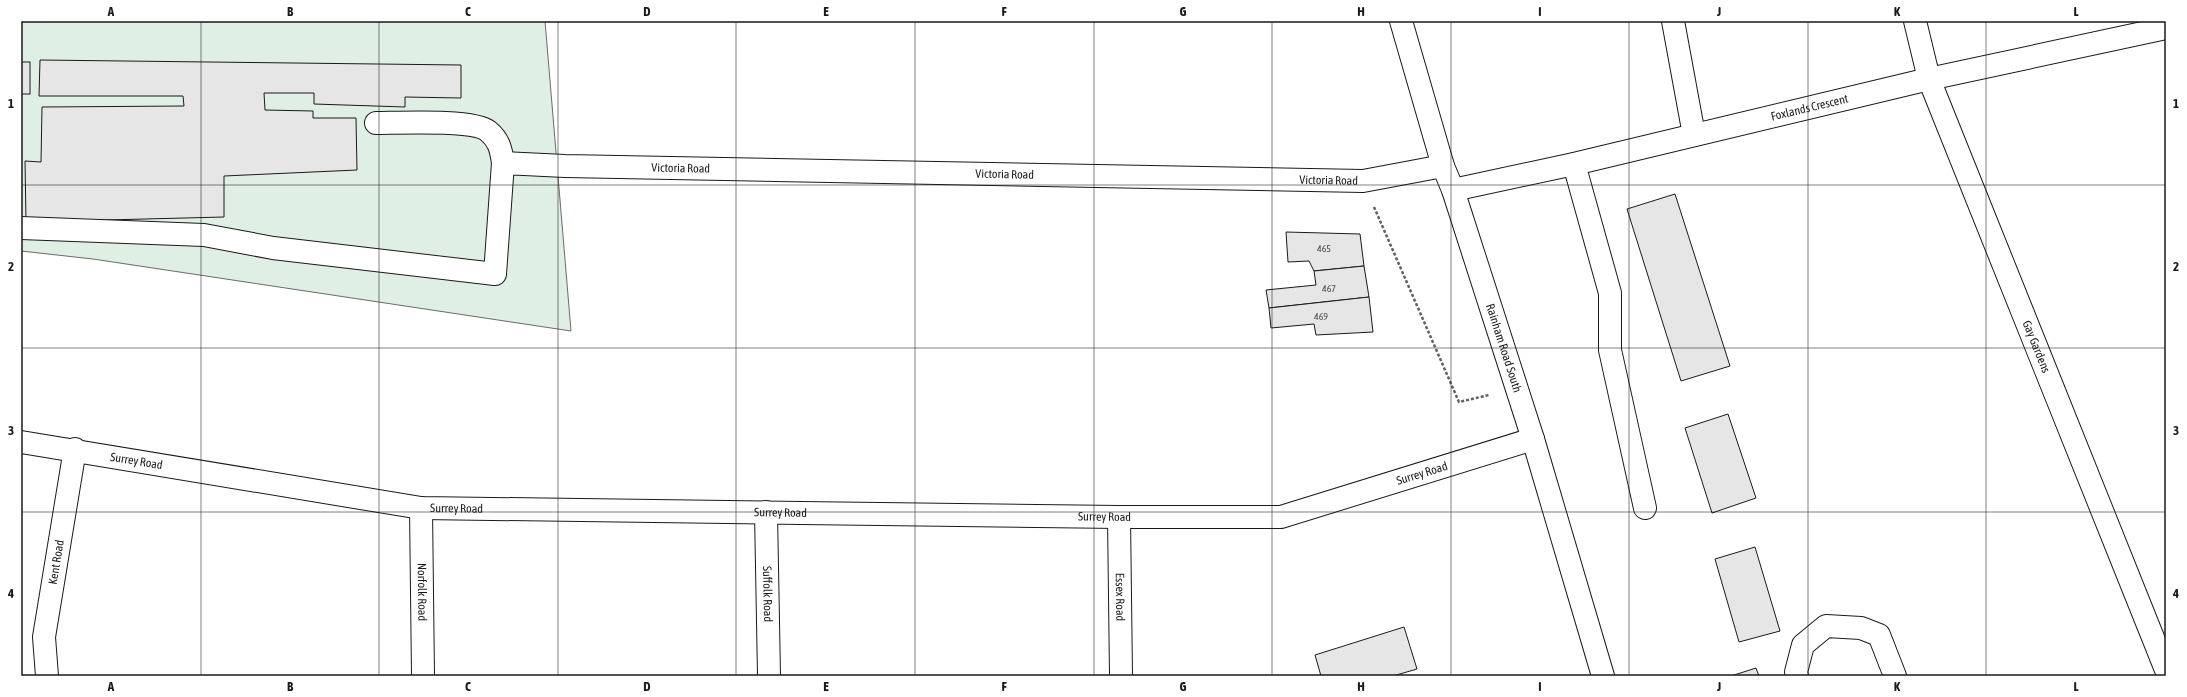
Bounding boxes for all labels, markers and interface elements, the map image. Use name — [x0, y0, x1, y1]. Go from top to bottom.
text: A — [107, 4, 115, 19]
text: B — [287, 4, 294, 19]
text: C — [465, 4, 471, 19]
text: D — [643, 4, 651, 19]
text: E — [823, 4, 829, 19]
text: F — [1001, 4, 1007, 19]
text: G — [1180, 4, 1187, 19]
text: H — [1357, 4, 1365, 19]
text: I — [1538, 4, 1542, 19]
text: J — [1716, 4, 1721, 19]
text: K — [1894, 4, 1901, 19]
text: L — [2073, 4, 2079, 19]
street label: Foxlands Crescent — [1769, 91, 1850, 124]
text: 1 — [8, 96, 14, 111]
text: 1 — [2173, 96, 2179, 111]
street label: Victoria Road — [651, 161, 710, 176]
street label: Victoria Road — [975, 167, 1034, 182]
street label: Victoria Road — [1299, 173, 1358, 188]
house number: 465 — [1317, 243, 1331, 254]
text: 2 — [8, 259, 14, 274]
text: 2 — [2173, 259, 2179, 274]
house number: 467 — [1322, 283, 1336, 294]
street label: Rainham Road South — [1483, 302, 1525, 394]
house number: 469 — [1314, 311, 1328, 322]
street label: Gay Gardens — [2020, 318, 2053, 375]
text: 3 — [8, 423, 14, 438]
text: 3 — [2173, 423, 2179, 438]
street label: Surrey Road — [109, 450, 164, 472]
street label: Surrey Road — [1395, 459, 1449, 488]
street label: Surrey Road — [430, 501, 483, 516]
street label: Surrey Road — [754, 505, 807, 520]
street label: Surrey Road — [1078, 509, 1131, 524]
street label: Kent Road — [46, 539, 67, 585]
street label: Norfolk Road — [415, 563, 429, 621]
street label: Suffolk Road — [760, 566, 775, 622]
street label: Essex Road — [1113, 573, 1127, 621]
text: 4 — [7, 586, 14, 601]
text: 4 — [2172, 586, 2179, 601]
text: A — [107, 679, 115, 694]
text: B — [287, 679, 294, 694]
text: C — [465, 679, 471, 694]
text: D — [643, 679, 651, 694]
text: E — [823, 679, 829, 694]
text: F — [1001, 679, 1007, 694]
text: G — [1180, 679, 1187, 694]
text: H — [1357, 679, 1365, 694]
text: I — [1538, 679, 1542, 694]
text: J — [1716, 679, 1721, 694]
text: K — [1894, 679, 1901, 694]
text: L — [2073, 679, 2079, 694]

